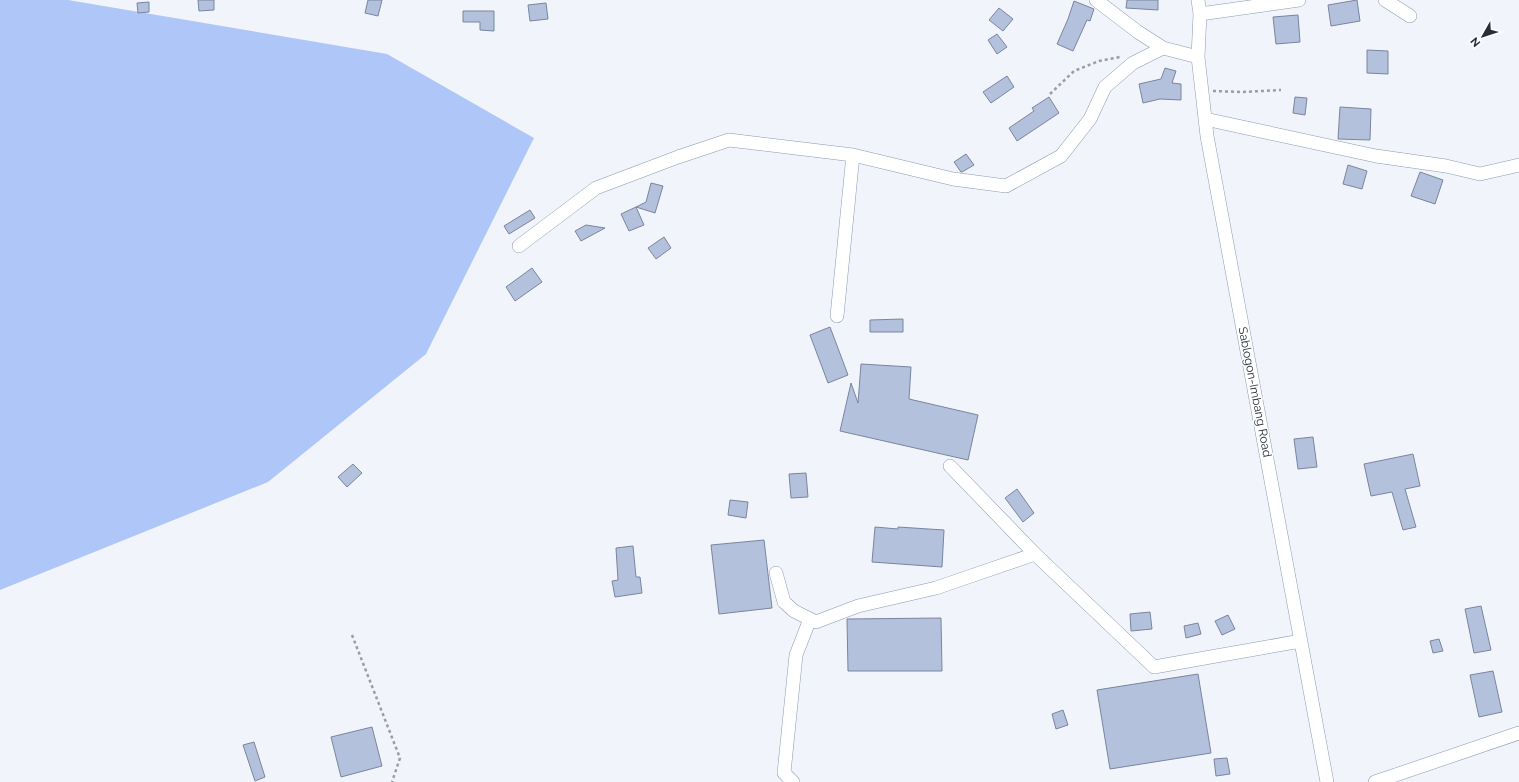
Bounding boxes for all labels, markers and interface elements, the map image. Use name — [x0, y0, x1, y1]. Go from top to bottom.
north arrow — [1463, 16, 1503, 56]
text: N — [1468, 35, 1483, 49]
street label: Sablogon-Imbang Road — [1235, 326, 1275, 458]

